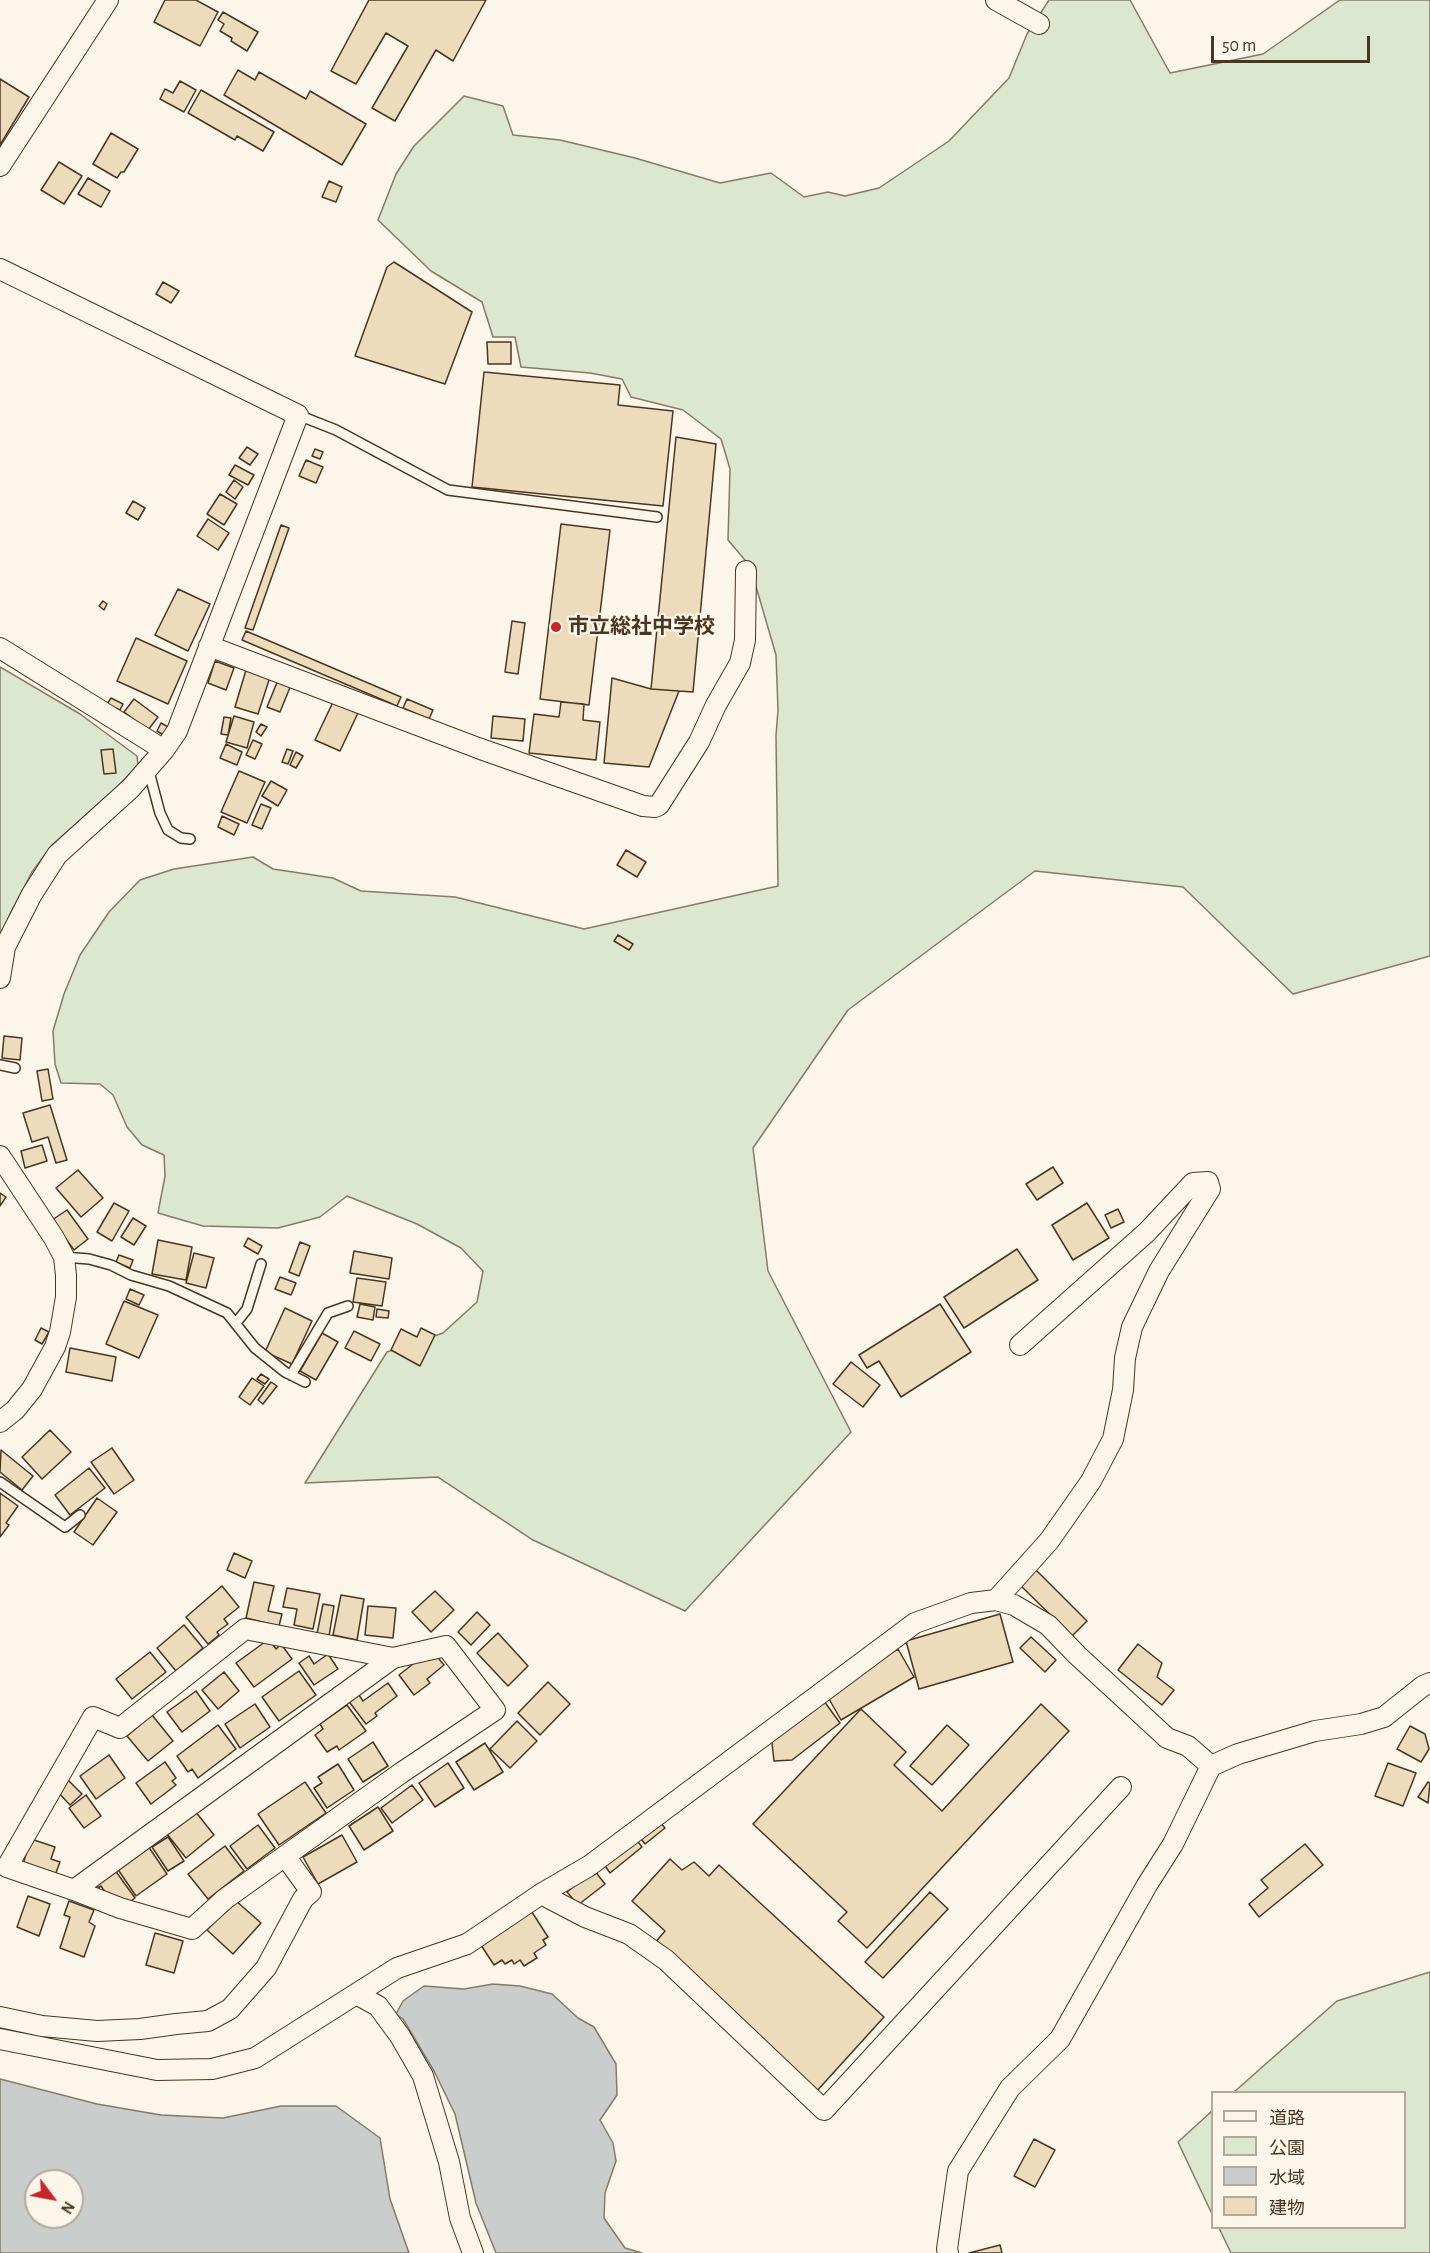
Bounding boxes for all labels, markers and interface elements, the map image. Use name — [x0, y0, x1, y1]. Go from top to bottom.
scale bar — [1214, 24, 1373, 62]
text: 50 m — [1222, 37, 1256, 55]
place label: 市立総社中学校 — [568, 614, 715, 640]
marker: 市立総社中学校 — [549, 620, 563, 634]
legend — [1211, 2091, 1406, 2229]
text: 道路 — [1269, 2110, 1305, 2128]
text: 公園 — [1269, 2140, 1305, 2158]
north arrow — [24, 2169, 84, 2229]
text: 水域 — [1269, 2170, 1305, 2188]
text: N — [58, 2199, 77, 2216]
text: 建物 — [1269, 2200, 1305, 2218]

